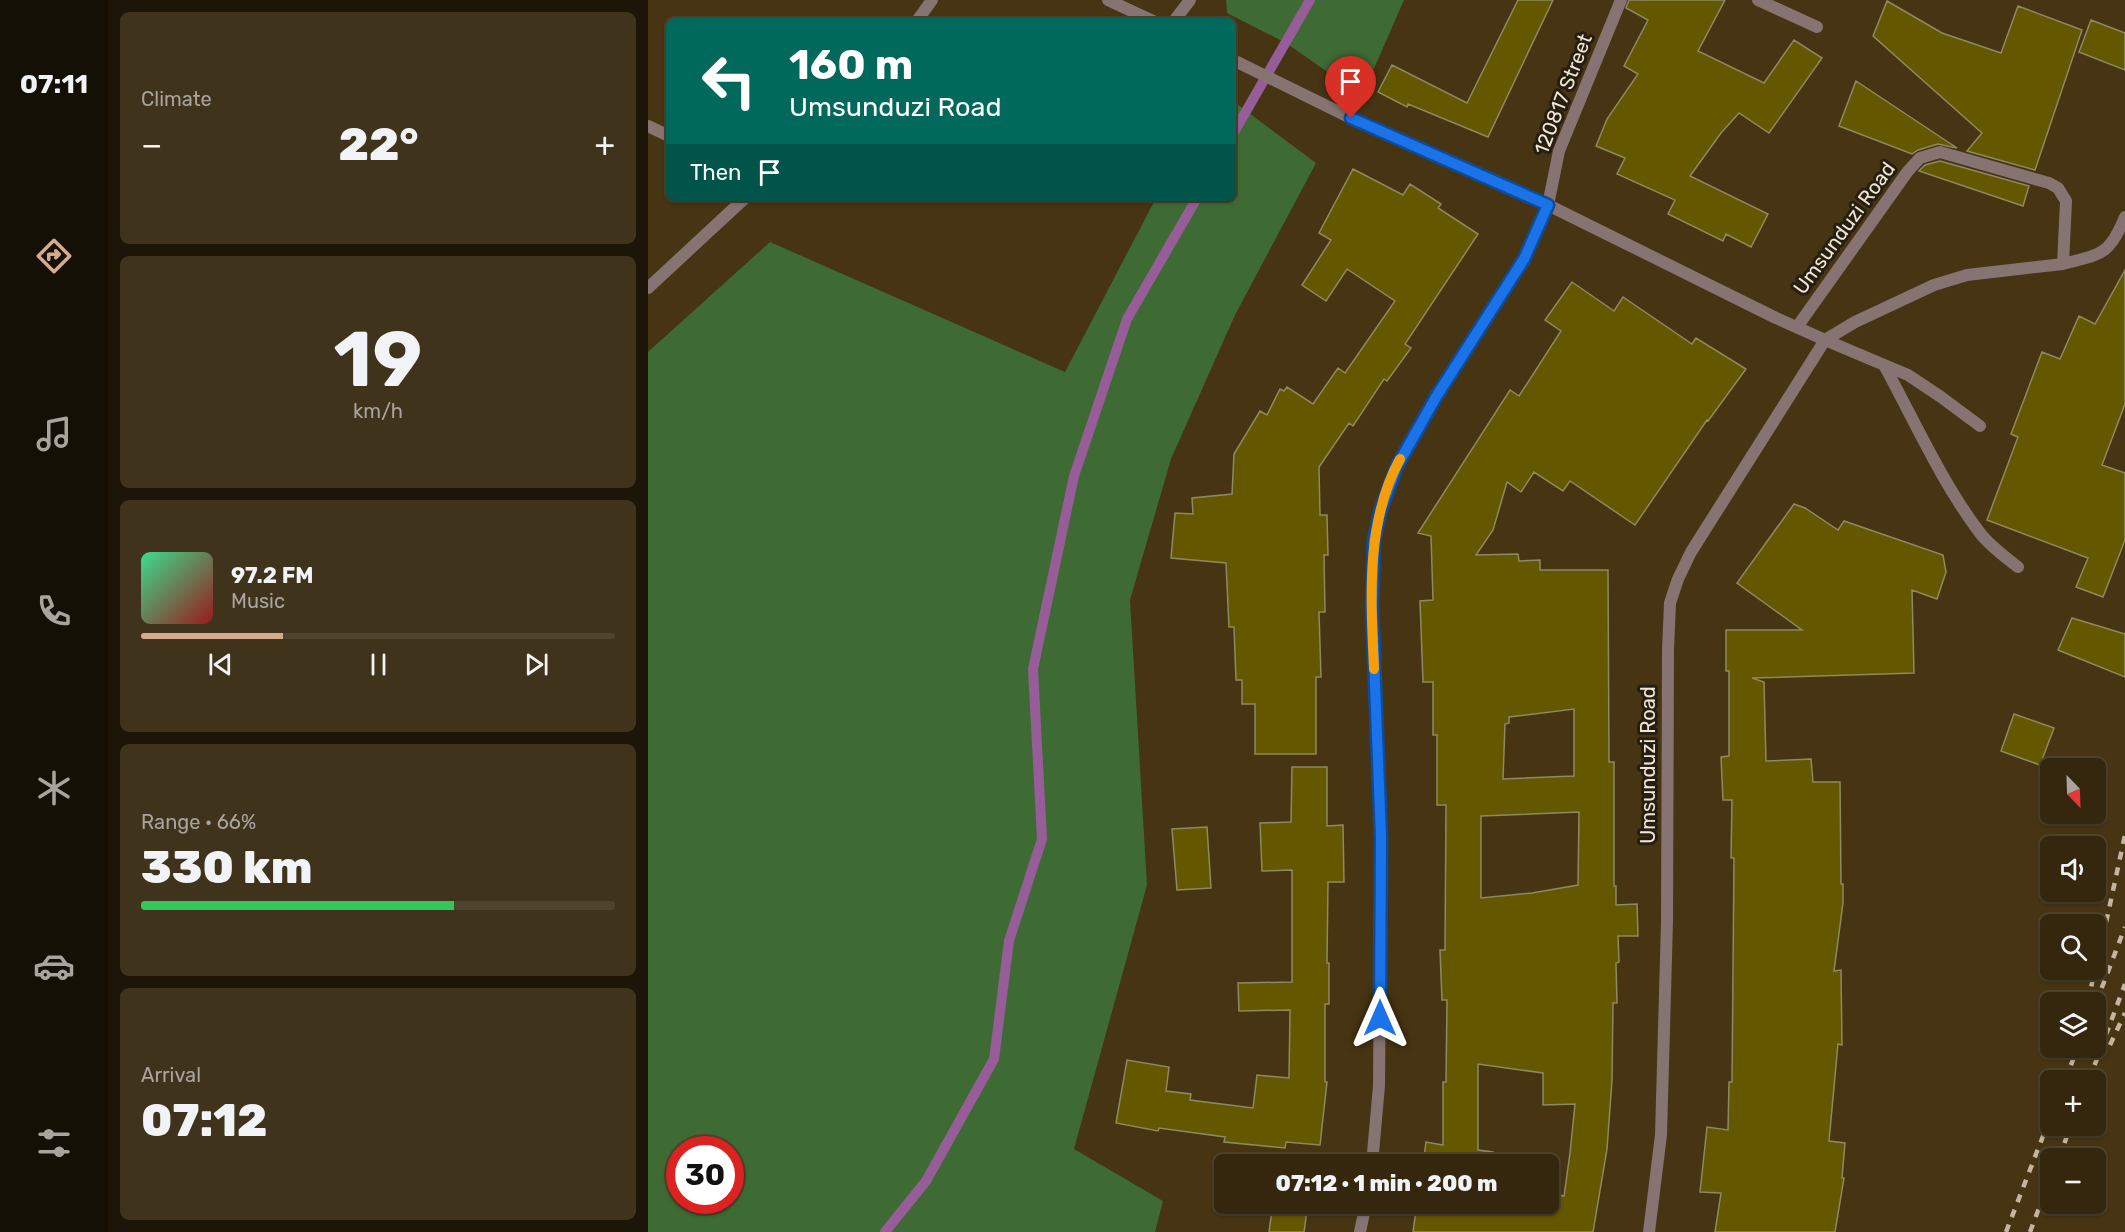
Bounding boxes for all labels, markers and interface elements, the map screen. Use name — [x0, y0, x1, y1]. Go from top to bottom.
street label: 120817 Street — [1529, 30, 1597, 158]
text: 160 m — [789, 40, 913, 90]
icon: left — [690, 42, 768, 120]
pin — [1325, 56, 1376, 118]
icon: arrive — [1334, 65, 1367, 98]
text: 07:11 — [20, 68, 88, 100]
text: Climate — [141, 87, 212, 111]
text: Umsunduzi Road — [789, 91, 1002, 123]
text: 22° — [339, 118, 418, 171]
text: − — [141, 125, 162, 164]
text: + — [594, 125, 615, 164]
icon: arrive — [753, 156, 786, 189]
street label: Umsunduzi Road — [1788, 157, 1900, 299]
text: Then — [690, 159, 741, 186]
icon: directions — [33, 235, 75, 277]
text: 19 — [334, 313, 422, 406]
text: km/h — [353, 399, 403, 423]
icon: music — [33, 413, 75, 455]
text: 97.2 FM — [231, 562, 314, 589]
text: Music — [231, 589, 285, 613]
icon: phone — [33, 590, 75, 632]
icon: previous — [204, 648, 237, 681]
icon: pause — [362, 648, 395, 681]
icon: next — [520, 648, 553, 681]
street label: Umsunduzi Road — [1636, 686, 1660, 844]
north arrow — [2040, 758, 2106, 824]
map controls — [2040, 758, 2106, 1214]
icon: climate — [33, 767, 75, 809]
text: Range · 66% — [141, 810, 256, 834]
button: sound — [2040, 836, 2106, 902]
text: 330 km — [141, 841, 312, 894]
button: search — [2040, 914, 2106, 980]
icon: car — [33, 945, 75, 987]
position arrow — [1348, 986, 1412, 1050]
button: layers — [2040, 992, 2106, 1058]
text: Arrival — [141, 1063, 201, 1087]
button: + — [2040, 1070, 2106, 1136]
text: 07:12 — [141, 1094, 267, 1147]
icon: filters — [33, 1122, 75, 1164]
speed limit sign: 30 — [666, 1136, 744, 1214]
button: − — [2040, 1148, 2106, 1214]
text: 07:12 · 1 min · 200 m — [1276, 1170, 1497, 1197]

